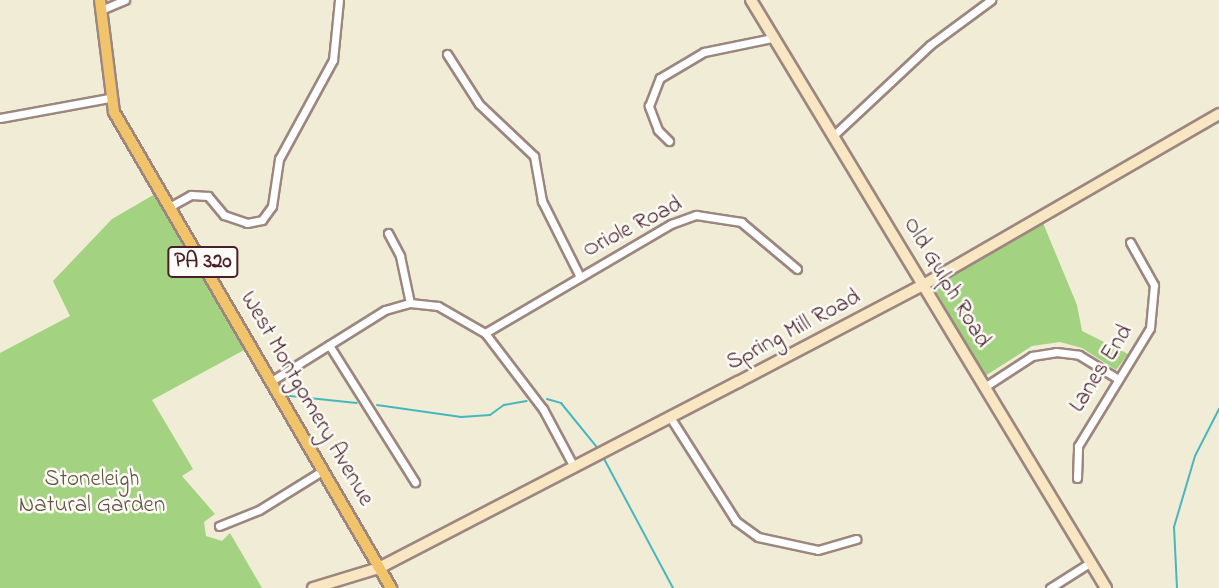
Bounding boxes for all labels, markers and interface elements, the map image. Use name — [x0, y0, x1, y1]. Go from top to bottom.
street label: Oriole Road — [579, 191, 687, 265]
street label: Old Gulph Road — [896, 213, 996, 353]
road number: PA 320 — [166, 244, 240, 280]
street label: Spring Mill Road — [722, 284, 866, 378]
street label: West Montgomery Avenue — [233, 287, 379, 511]
street label: Lanes End — [1064, 320, 1140, 418]
park label: Stoneleigh Natural Garden — [19, 466, 165, 520]

